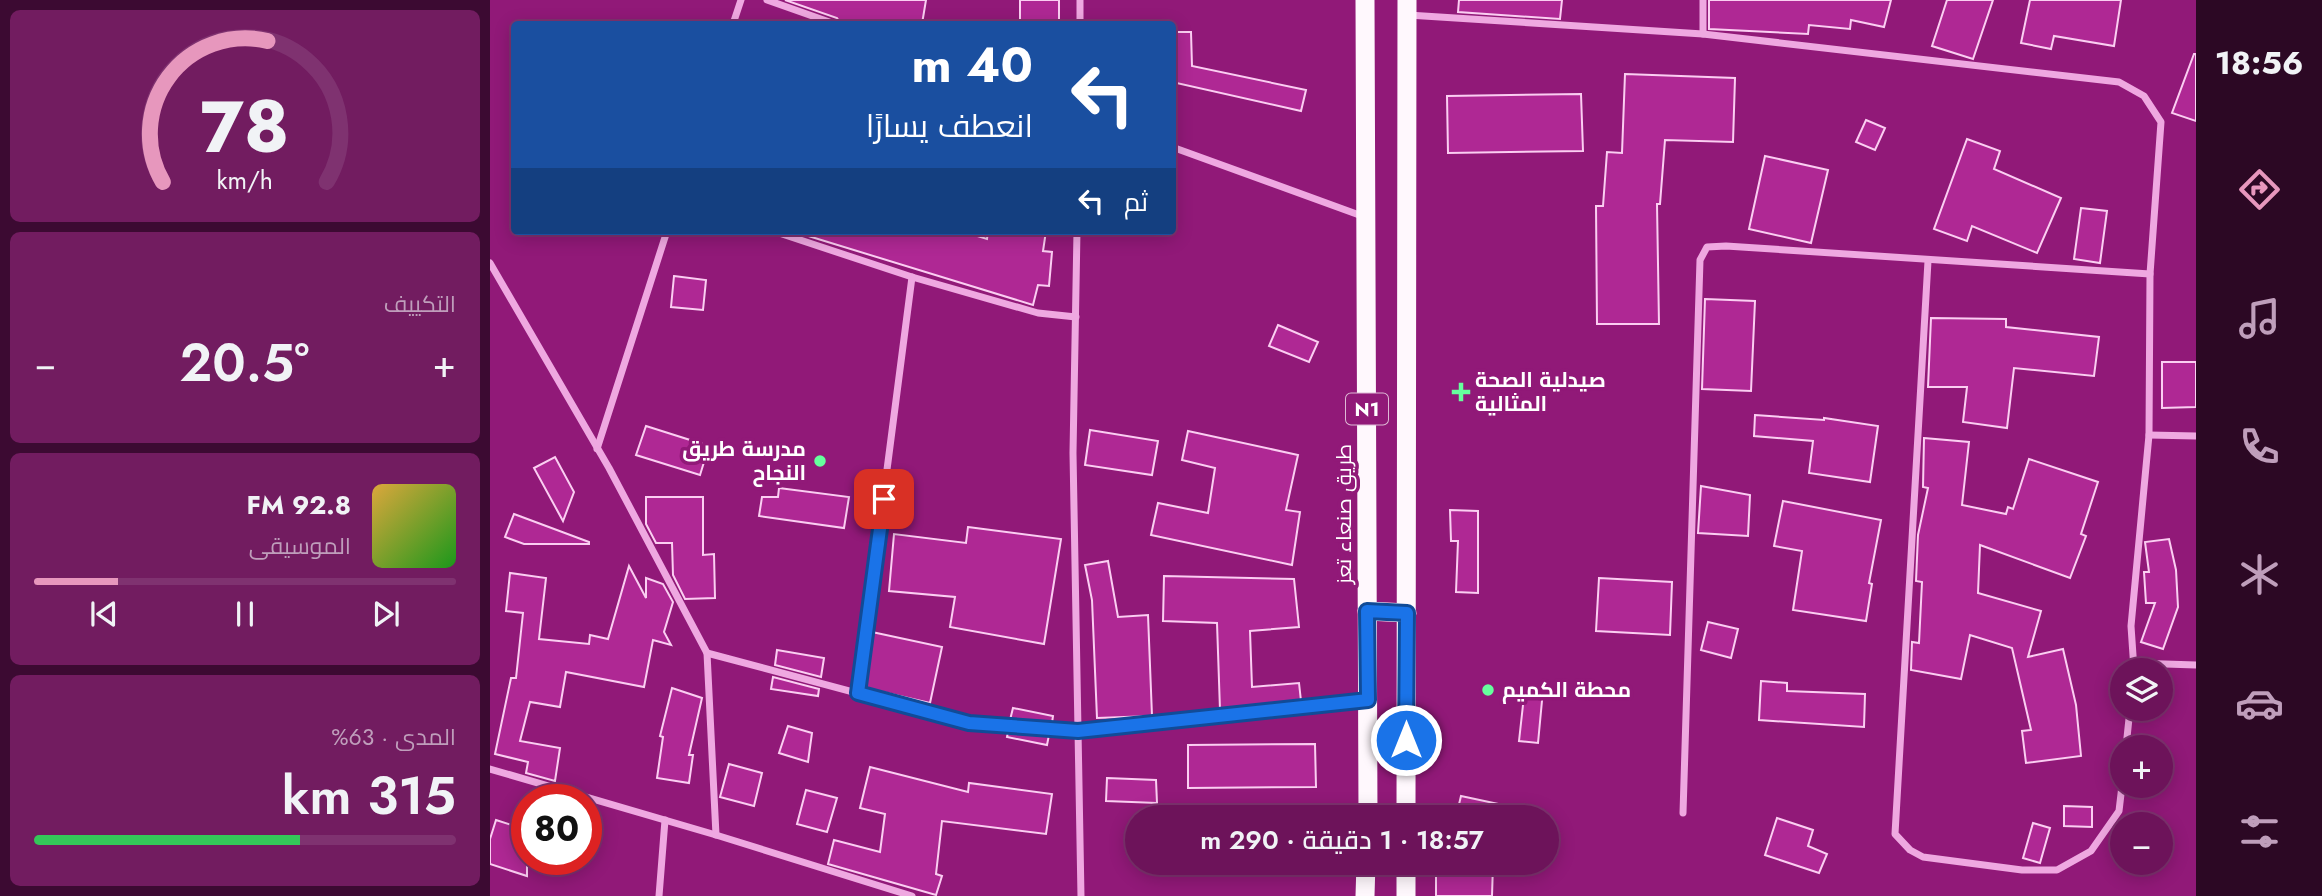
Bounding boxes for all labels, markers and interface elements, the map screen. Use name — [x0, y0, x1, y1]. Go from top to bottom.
text: 40 m — [911, 30, 1033, 100]
text: 18:56 — [2215, 40, 2303, 86]
icon: left — [1057, 49, 1148, 140]
text: 78 — [200, 74, 290, 179]
text: انعطف يسارًا — [866, 103, 1033, 149]
text: km/h — [217, 162, 273, 198]
icon: directions — [2235, 165, 2284, 214]
icon: left — [1072, 182, 1110, 220]
text: ثم — [1124, 183, 1148, 221]
text: التكييف — [384, 287, 456, 321]
icon: music — [2235, 294, 2284, 343]
text: 20.5° — [180, 325, 309, 401]
text: − — [34, 336, 56, 391]
text: + — [433, 336, 456, 391]
place label: صيدلية الصحة المثالية — [1475, 365, 1606, 419]
marker: صيدلية الصحة المثالية — [1453, 384, 1469, 400]
road number: N1 — [1346, 394, 1388, 424]
icon: phone — [2235, 422, 2284, 471]
place label: مدرسة طريق النجاح — [682, 434, 806, 488]
street label: طريق صنعاء تعز — [1329, 444, 1359, 585]
marker: مدرسة طريق النجاح — [812, 453, 828, 469]
pin — [854, 469, 914, 529]
icon: arrive — [865, 480, 903, 518]
text: 92.8 FM — [247, 486, 351, 524]
text: الموسيقى — [249, 529, 351, 563]
icon: climate — [2235, 550, 2284, 599]
icon: previous — [85, 595, 123, 633]
icon: pause — [226, 595, 264, 633]
icon: next — [367, 595, 405, 633]
map controls — [2110, 658, 2173, 875]
button: layers — [2110, 658, 2173, 721]
place label: محطة الكميم — [1502, 675, 1631, 705]
icon: car — [2235, 679, 2284, 728]
marker: محطة الكميم — [1480, 682, 1496, 698]
position arrow — [1369, 703, 1443, 777]
text: المدى · 63% — [331, 720, 456, 754]
button: + — [2110, 735, 2173, 798]
text: 315 km — [282, 758, 456, 834]
speed limit sign: 80 — [511, 784, 602, 875]
icon: filters — [2235, 807, 2284, 856]
button: − — [2110, 812, 2173, 875]
text: 18:57 · 1 دقيقة · 290 m — [1200, 821, 1484, 859]

